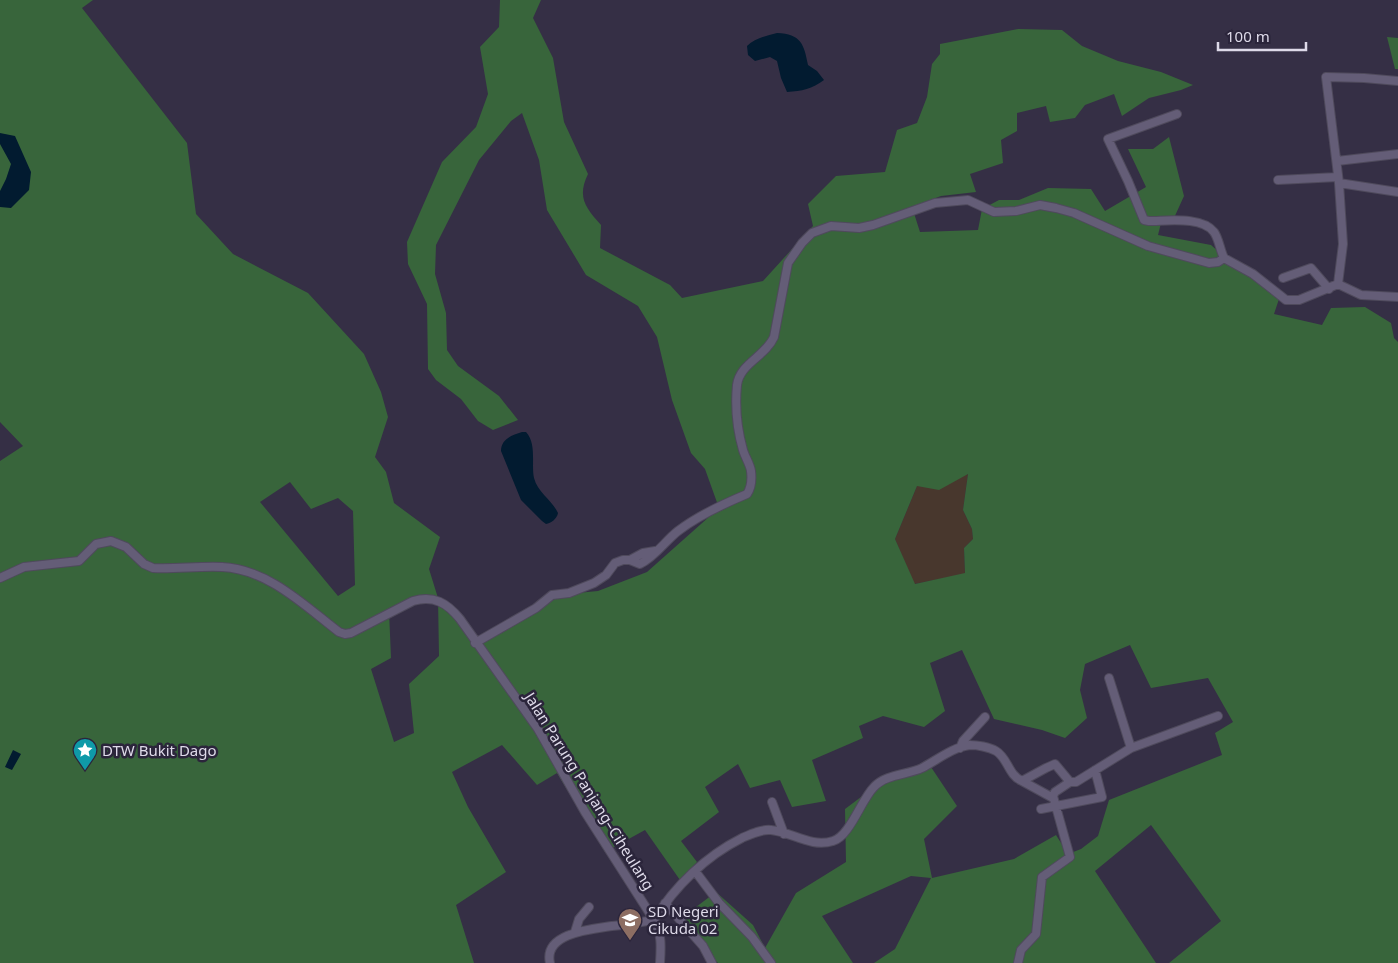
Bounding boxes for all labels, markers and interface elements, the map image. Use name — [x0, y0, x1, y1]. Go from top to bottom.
scale bar — [1218, 20, 1306, 52]
text: 100 m — [1226, 26, 1270, 46]
street label: Jalan Parung Panjang–Ciheulang — [520, 687, 659, 894]
place icon: DTW Bukit Dago — [72, 737, 98, 771]
place label: DTW Bukit Dago — [102, 740, 217, 760]
place label: SD Negeri Cikuda 02 — [648, 901, 719, 938]
school or university icon: SD Negeri Cikuda 02 — [617, 907, 643, 941]

